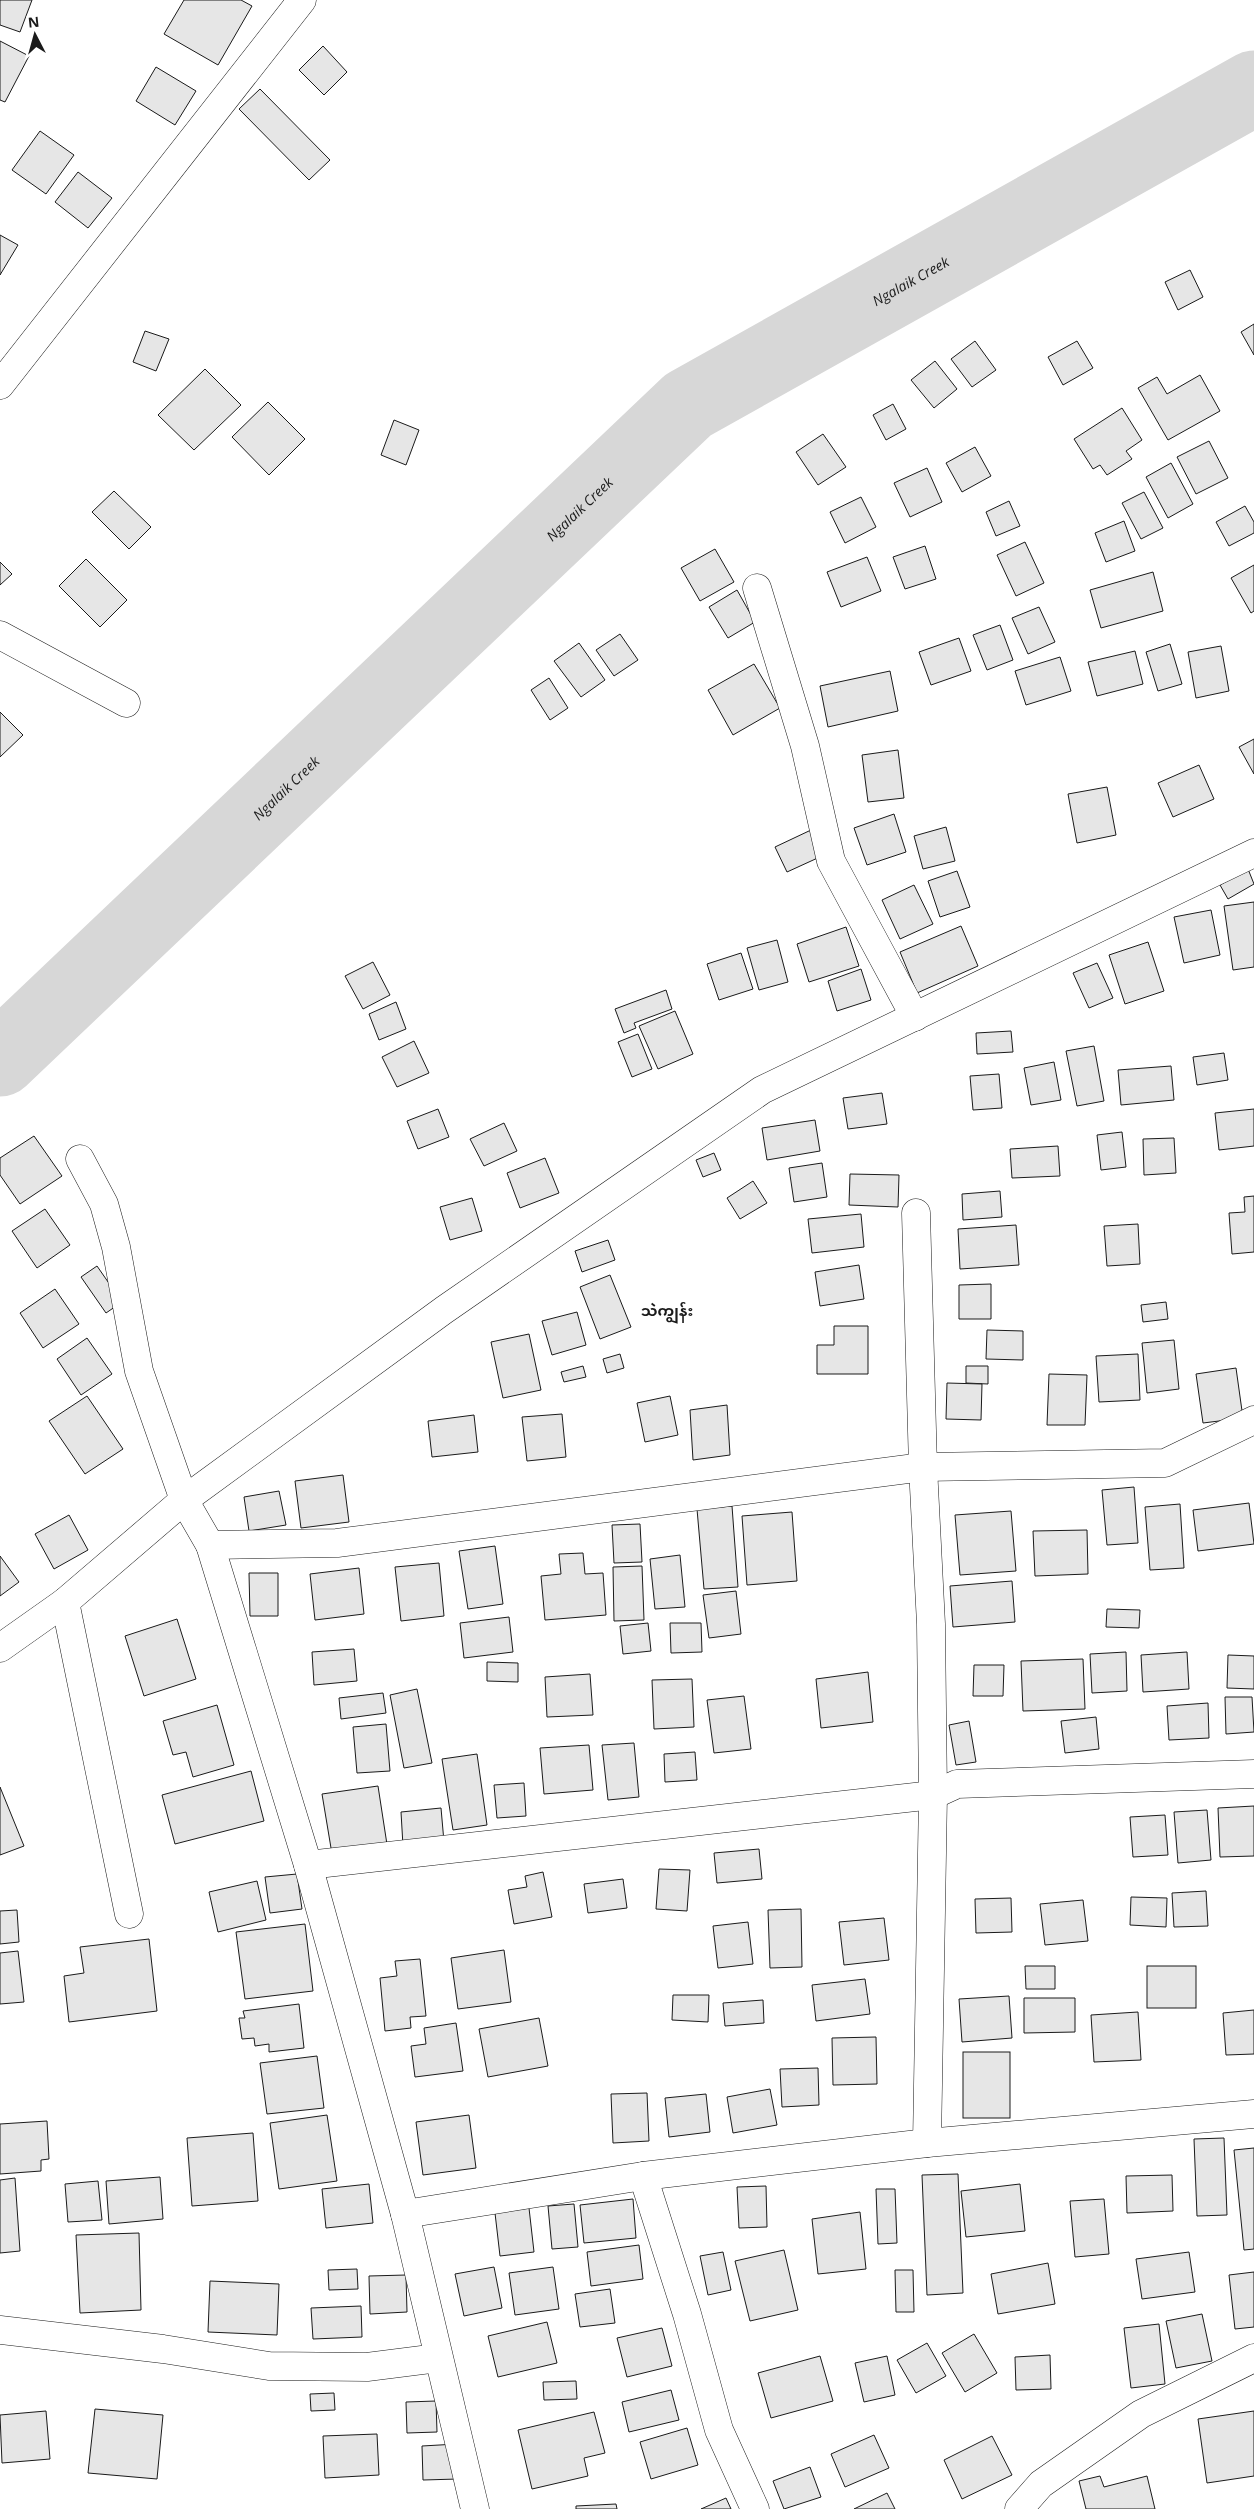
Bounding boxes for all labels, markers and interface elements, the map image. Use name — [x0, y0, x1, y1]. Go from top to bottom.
north arrow — [10, 10, 60, 60]
text: N — [27, 12, 40, 32]
water label: Ngalaik Creek — [868, 251, 953, 310]
water label: Ngalaik Creek — [542, 472, 617, 545]
water label: Ngalaik Creek — [248, 751, 324, 824]
district label: သဲကျွန်း — [641, 1300, 693, 1324]

